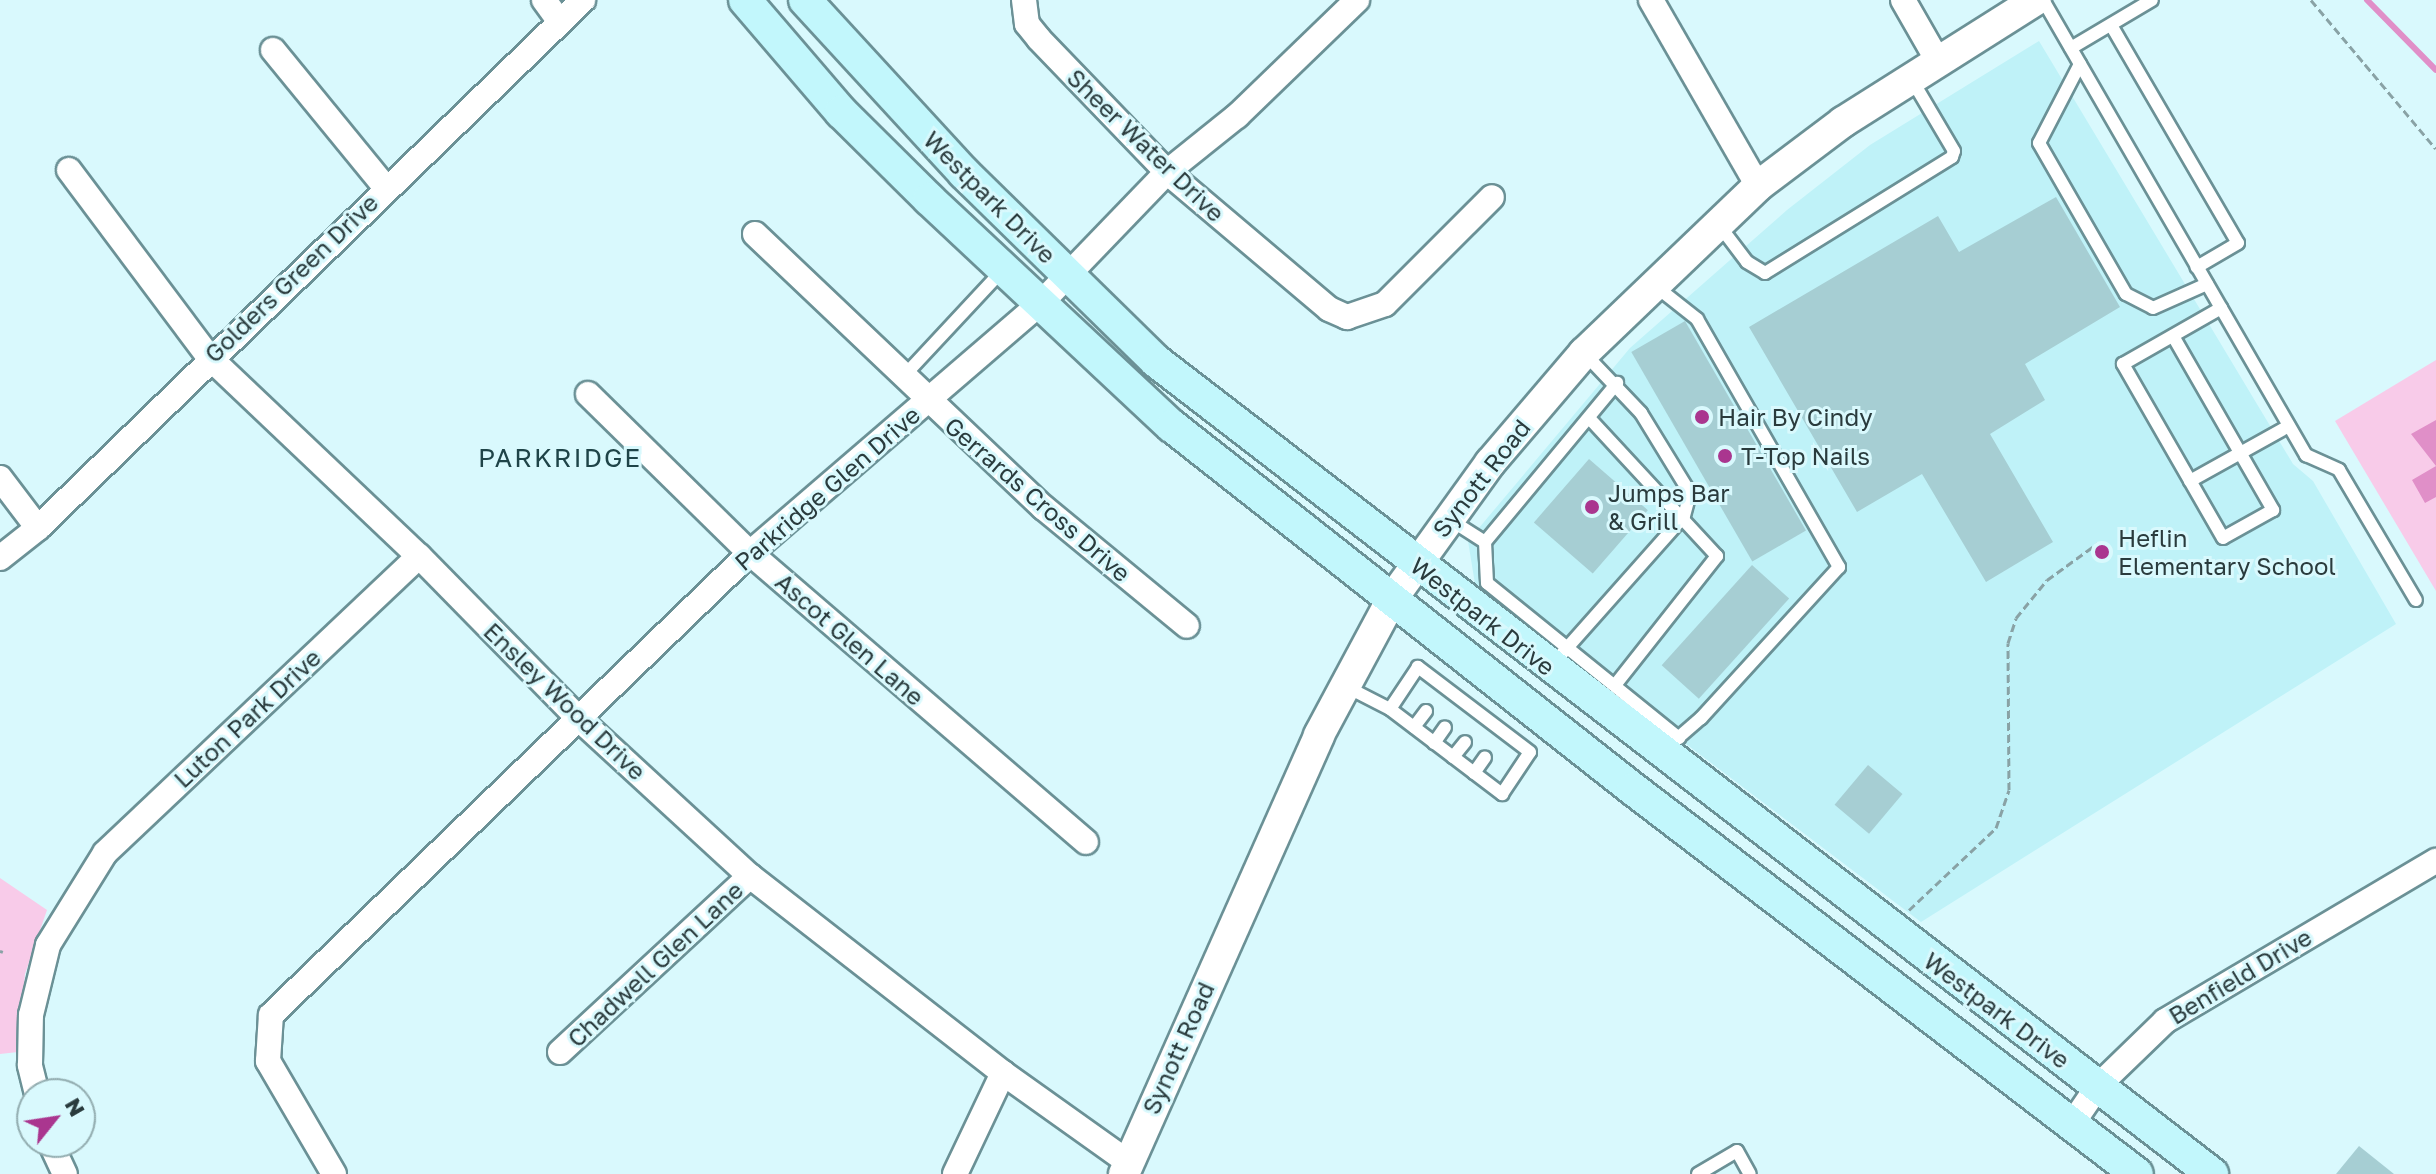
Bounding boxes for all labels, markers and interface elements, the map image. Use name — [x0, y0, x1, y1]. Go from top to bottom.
street label: Sheer Water Drive — [1062, 63, 1230, 227]
street label: Westpark Drive — [918, 125, 1062, 269]
street label: Golders Green Drive — [198, 188, 384, 368]
street label: Parkridge Glen Drive — [729, 400, 925, 576]
place label: Hair By Cindy — [1718, 403, 1873, 431]
marker: Hair By Cindy — [1693, 408, 1711, 426]
street label: Gerrards Cross Drive — [939, 411, 1137, 587]
street label: Synott Road — [1426, 413, 1536, 543]
district label: PARKRIDGE — [478, 442, 642, 474]
place label: T-Top Nails — [1741, 442, 1870, 470]
marker: T-Top Nails — [1716, 447, 1734, 465]
place label: Jumps Bar & Grill — [1608, 479, 1730, 535]
marker: Jumps Bar & Grill — [1583, 498, 1601, 516]
place label: Heflin Elementary School — [2118, 524, 2336, 580]
marker: Heflin Elementary School — [2093, 543, 2111, 561]
street label: Westpark Drive — [1405, 551, 1561, 681]
street label: Ascot Glen Lane — [770, 567, 930, 711]
street label: Ensley Wood Drive — [478, 616, 652, 786]
street label: Luton Park Drive — [168, 643, 326, 793]
street label: Chadwell Glen Lane — [561, 875, 749, 1053]
street label: Benfield Drive — [2163, 922, 2317, 1030]
street label: Westpark Drive — [1918, 946, 2076, 1074]
street label: Synott Road — [1136, 978, 1220, 1118]
north arrow — [16, 1078, 96, 1158]
text: N — [60, 1093, 91, 1121]

